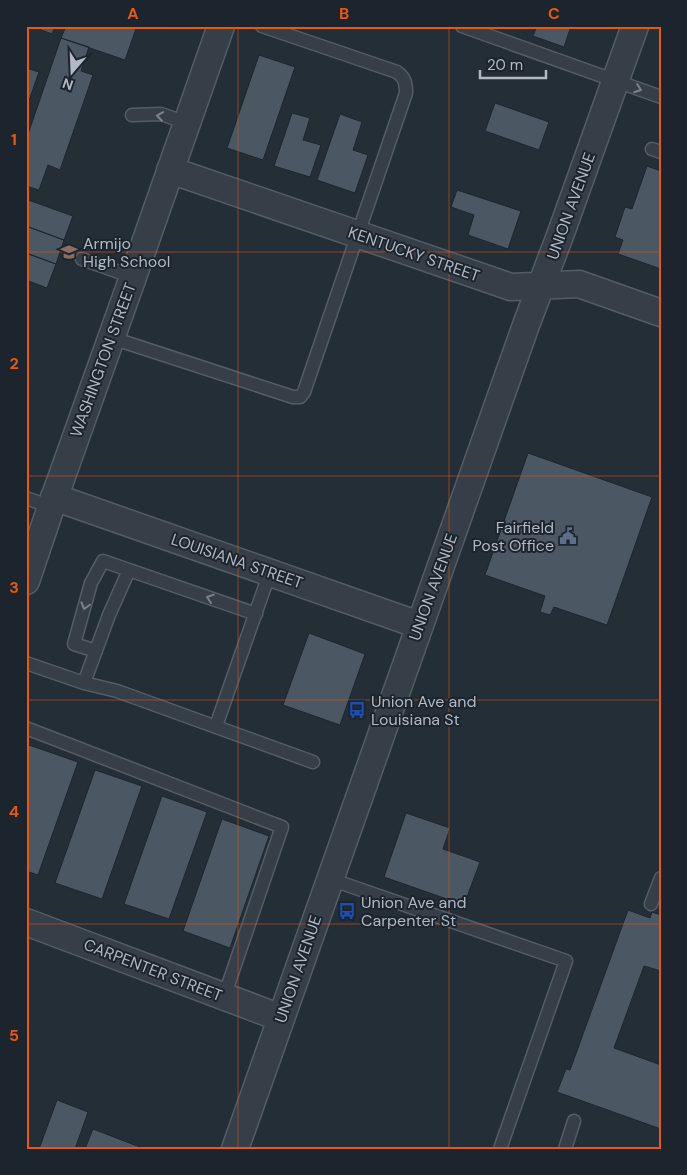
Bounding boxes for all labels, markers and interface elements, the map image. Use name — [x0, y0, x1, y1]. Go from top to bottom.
text: A — [127, 3, 139, 24]
text: B — [339, 3, 349, 24]
text: C — [548, 3, 560, 24]
north arrow — [48, 48, 98, 98]
scale bar — [480, 48, 546, 80]
text: 20 m — [487, 55, 523, 75]
text: N — [60, 74, 76, 94]
one-way arrow — [633, 83, 642, 93]
one-way arrow — [156, 111, 165, 121]
text: 1 — [11, 129, 17, 150]
street label: UNION AVENUE — [542, 150, 600, 262]
street label: KENTUCKY STREET — [345, 222, 483, 286]
place label: Armijo High School — [83, 233, 170, 272]
school or university icon: Armijo High School — [59, 242, 79, 262]
street label: WASHINGTON STREET — [65, 280, 141, 440]
text: 2 — [9, 353, 19, 374]
place label: Fairfield Post Office — [472, 517, 554, 556]
public building icon: Fairfield Post Office — [558, 526, 578, 546]
street label: LOUISIANA STREET — [168, 529, 306, 593]
street label: UNION AVENUE — [404, 531, 462, 643]
text: 3 — [9, 577, 19, 598]
one-way arrow — [206, 594, 215, 604]
one-way arrow — [80, 602, 90, 610]
place label: Union Ave and Louisiana St — [371, 691, 477, 730]
bus stop icon: Union Ave and Louisiana St — [347, 700, 367, 720]
text: 4 — [9, 801, 19, 822]
place label: Union Ave and Carpenter St — [361, 892, 467, 931]
bus stop icon: Union Ave and Carpenter St — [337, 901, 357, 921]
street label: UNION AVENUE — [270, 912, 326, 1026]
street label: CARPENTER STREET — [81, 934, 225, 1006]
text: 5 — [9, 1025, 19, 1046]

